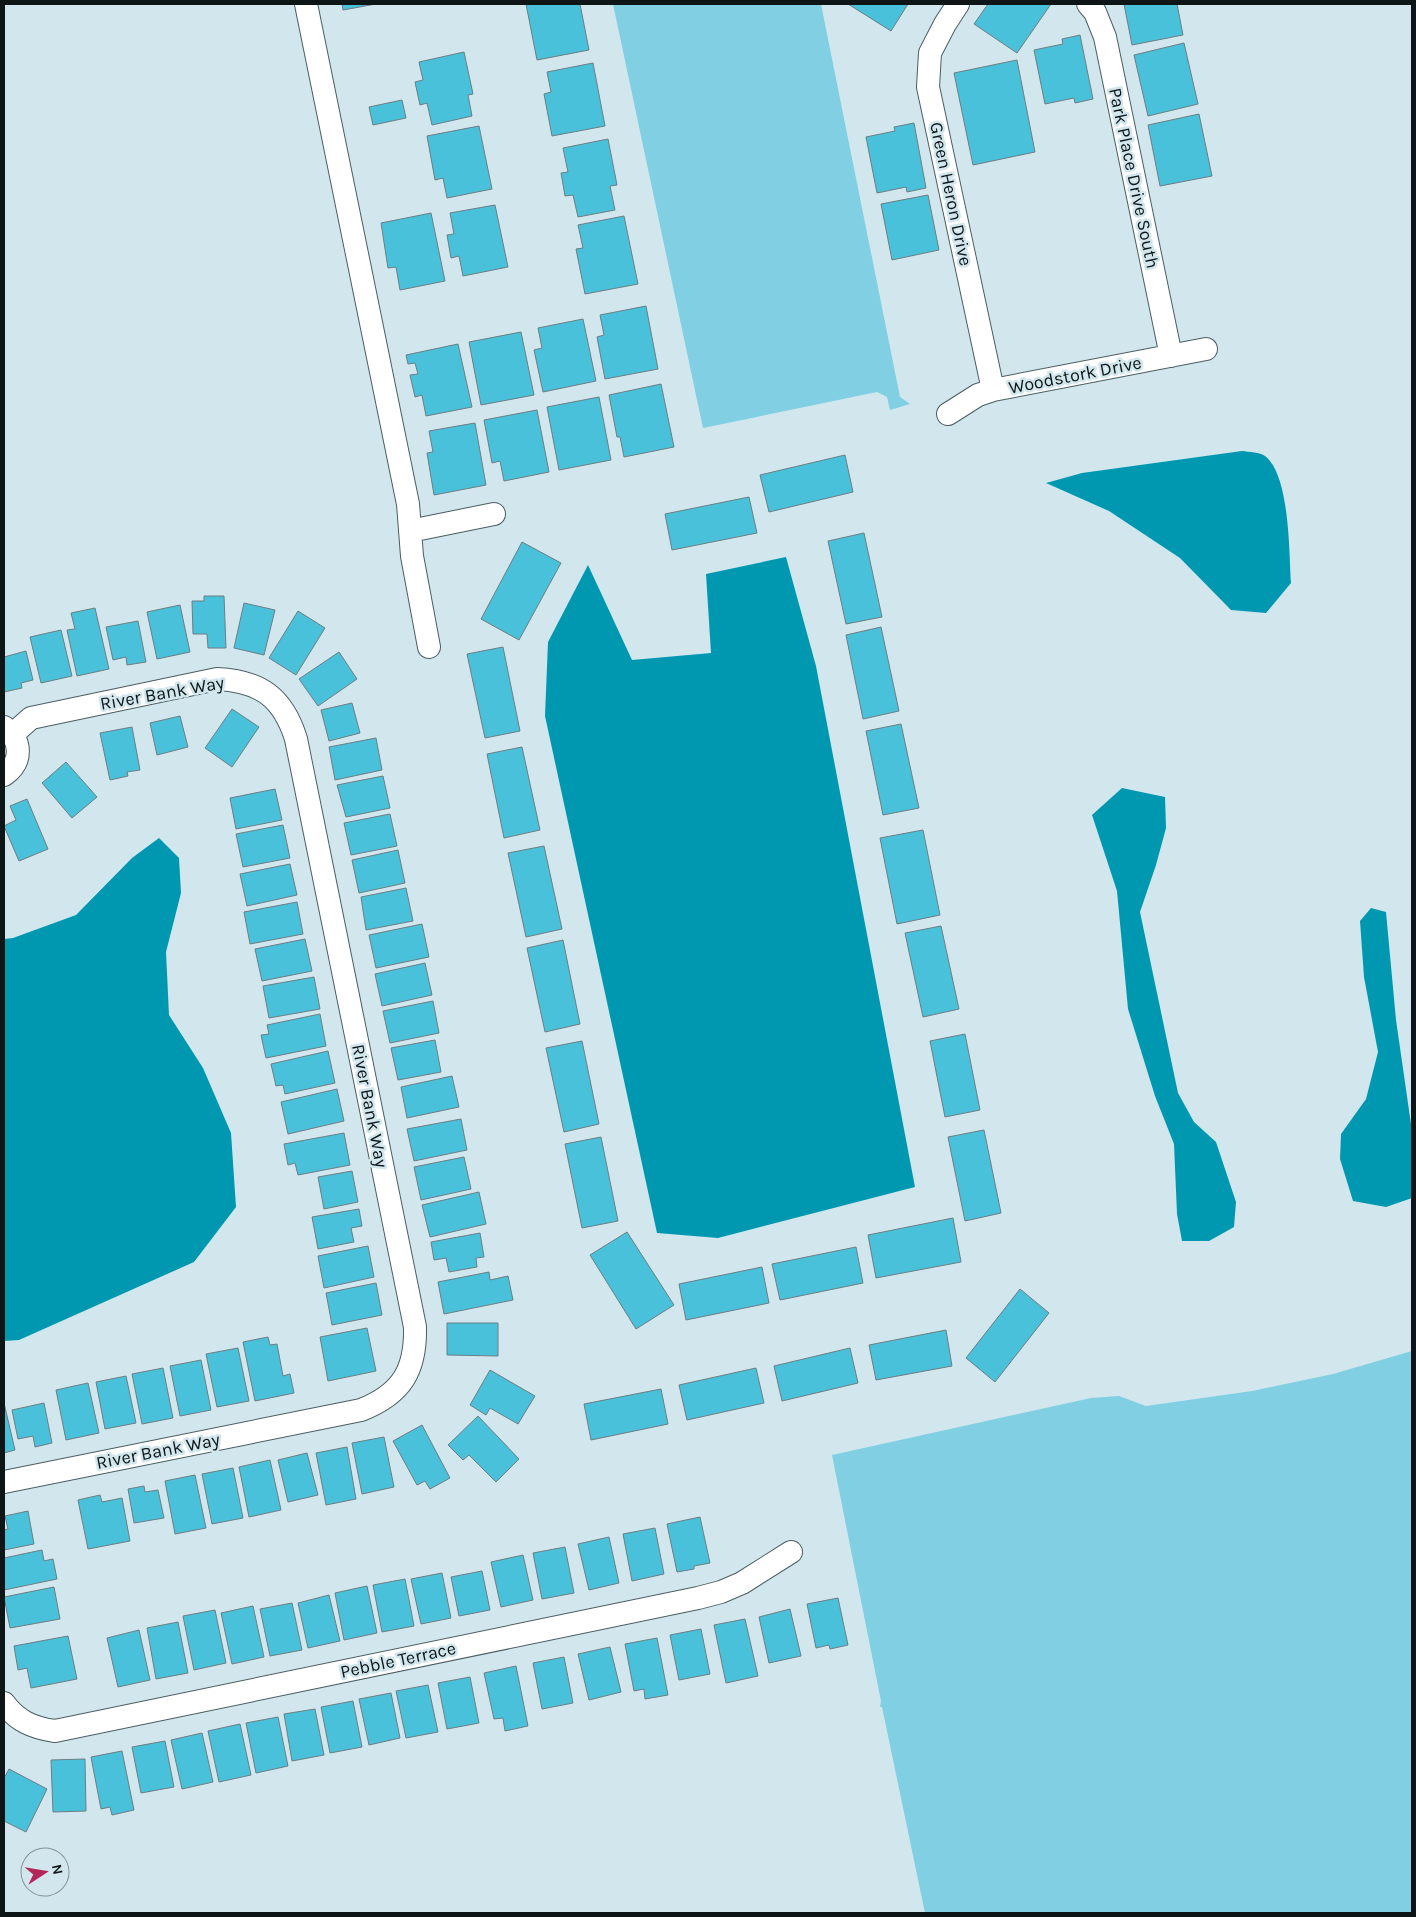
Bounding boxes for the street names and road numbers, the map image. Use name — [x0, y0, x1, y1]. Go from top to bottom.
street label: Park Place Drive South — [1104, 86, 1164, 270]
street label: Green Heron Drive — [925, 120, 977, 268]
street label: Woodstork Drive — [1007, 351, 1143, 399]
street label: River Bank Way — [98, 671, 226, 715]
street label: River Bank Way — [347, 1042, 393, 1170]
street label: River Bank Way — [94, 1428, 222, 1474]
street label: Pebble Terrace — [338, 1637, 458, 1683]

